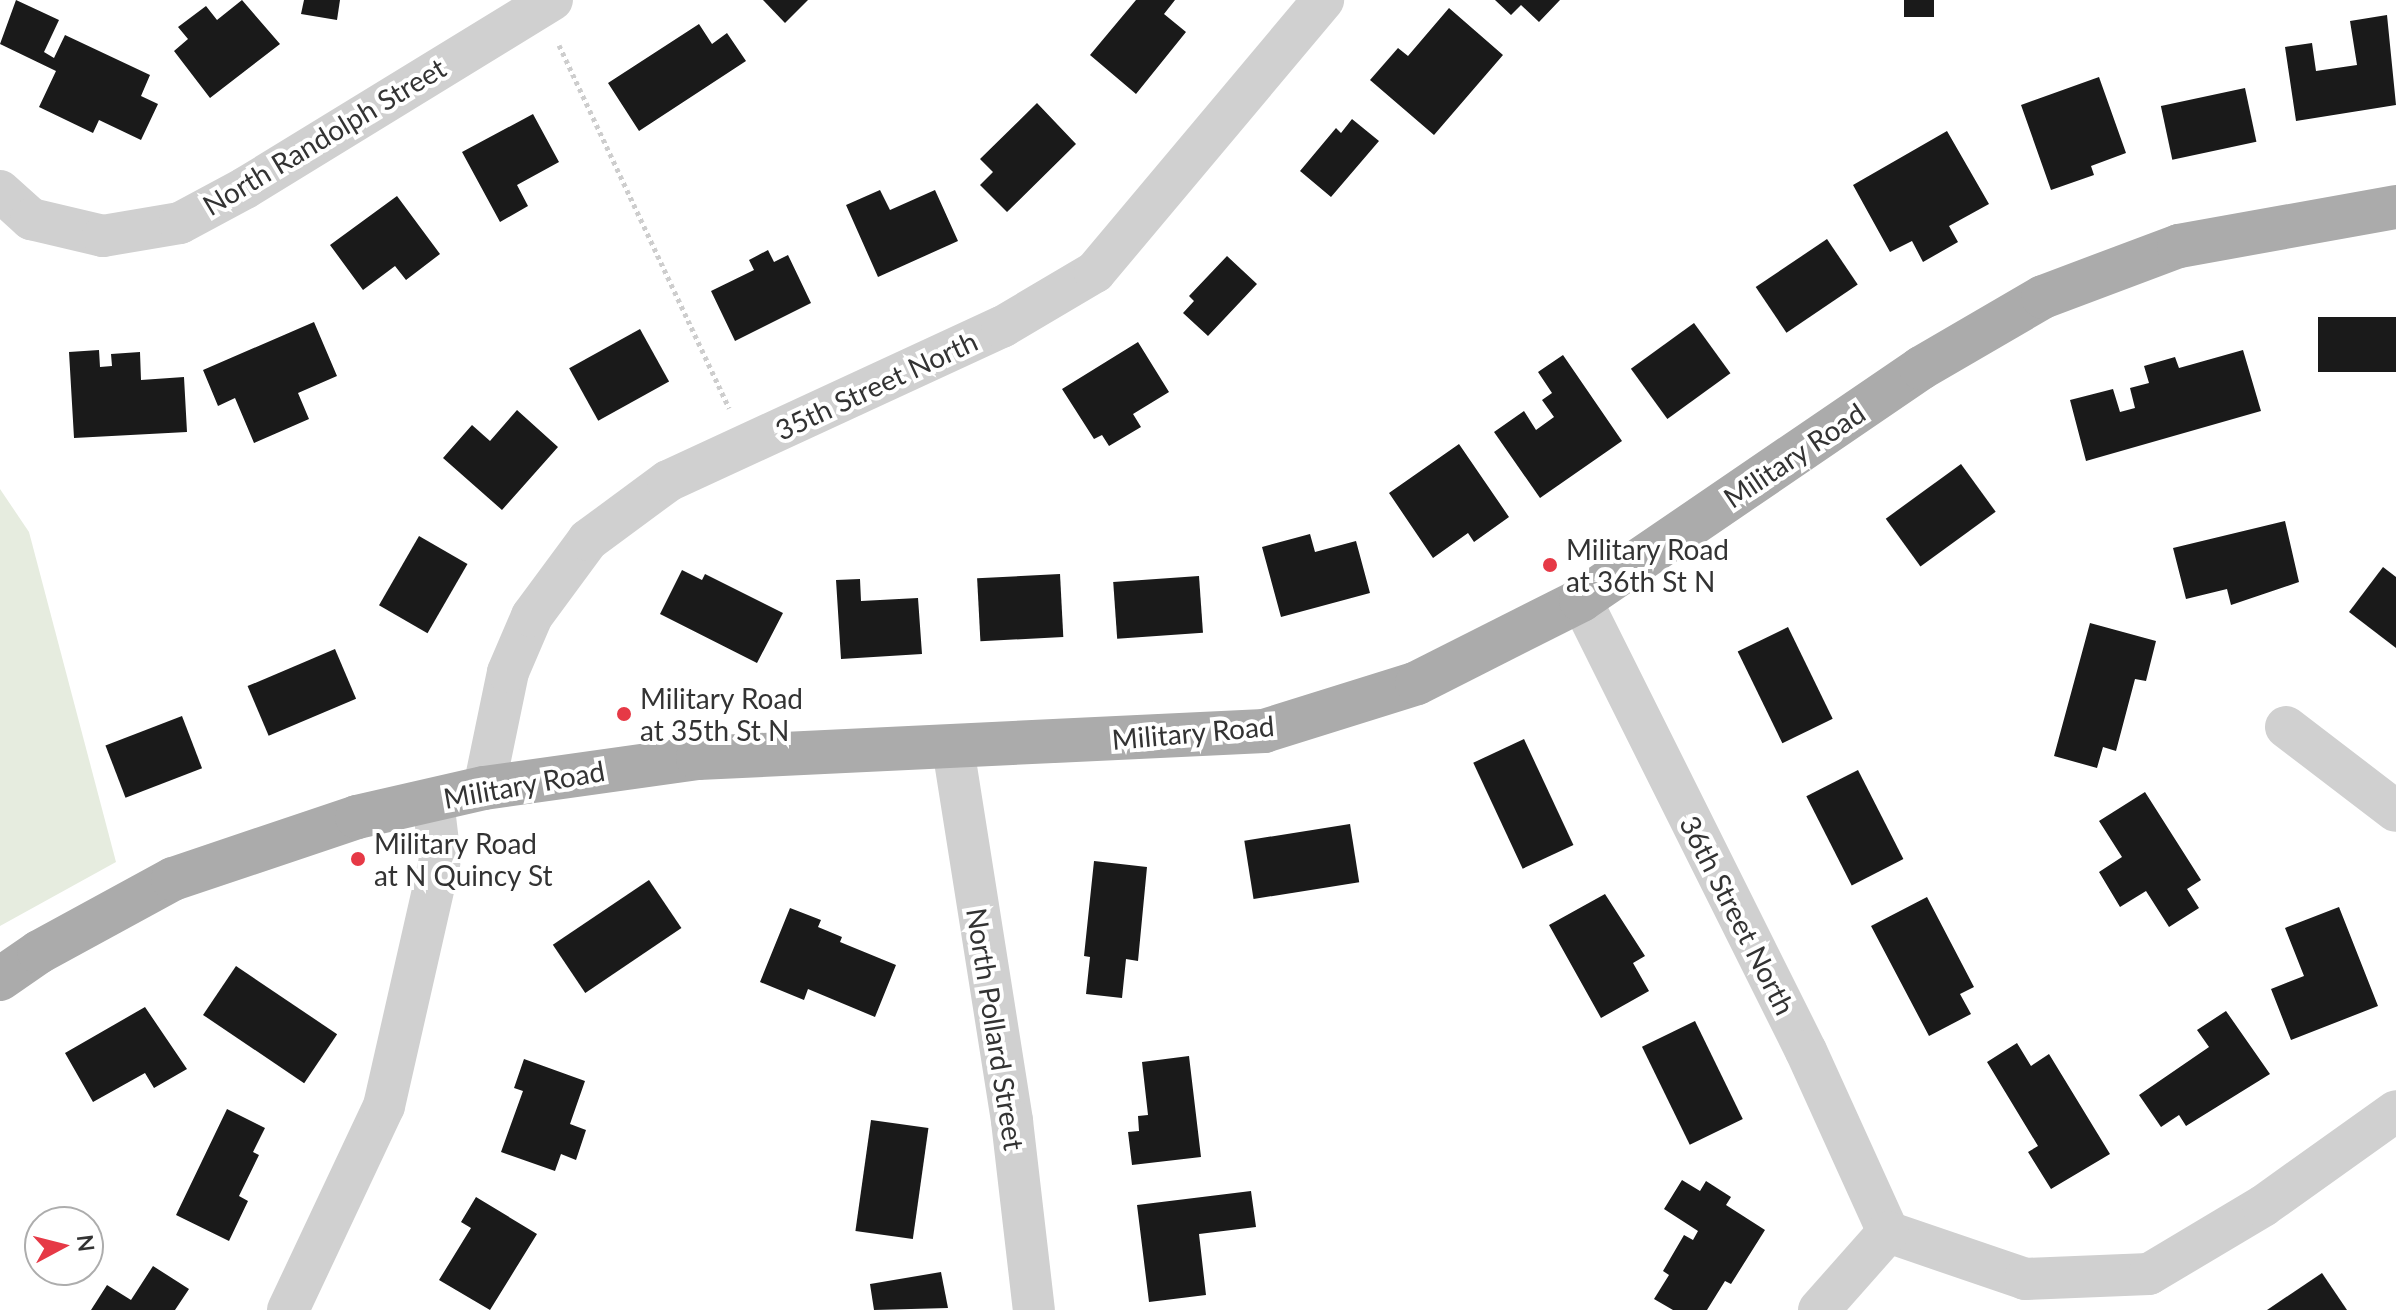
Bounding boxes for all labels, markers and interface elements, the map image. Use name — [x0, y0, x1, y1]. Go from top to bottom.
street label: North Randolph Street — [197, 50, 451, 222]
street label: 35th Street North — [770, 324, 982, 446]
street label: Military Road — [1717, 395, 1871, 515]
place label: Military Road at 36th St N — [1566, 532, 1730, 598]
marker: Military Road at 36th St N — [1541, 556, 1559, 574]
place label: Military Road at 35th St N — [640, 681, 804, 747]
marker: Military Road at 35th St N — [615, 705, 633, 723]
street label: Military Road — [1110, 708, 1276, 756]
street label: Military Road — [440, 753, 608, 815]
street label: 36th Street North — [1673, 810, 1803, 1020]
place label: Military Road at N Quincy St — [374, 826, 553, 892]
marker: Military Road at N Quincy St — [349, 850, 367, 868]
street label: North Pollard Street — [960, 905, 1032, 1153]
north arrow — [24, 1206, 104, 1286]
text: N — [72, 1233, 101, 1253]

